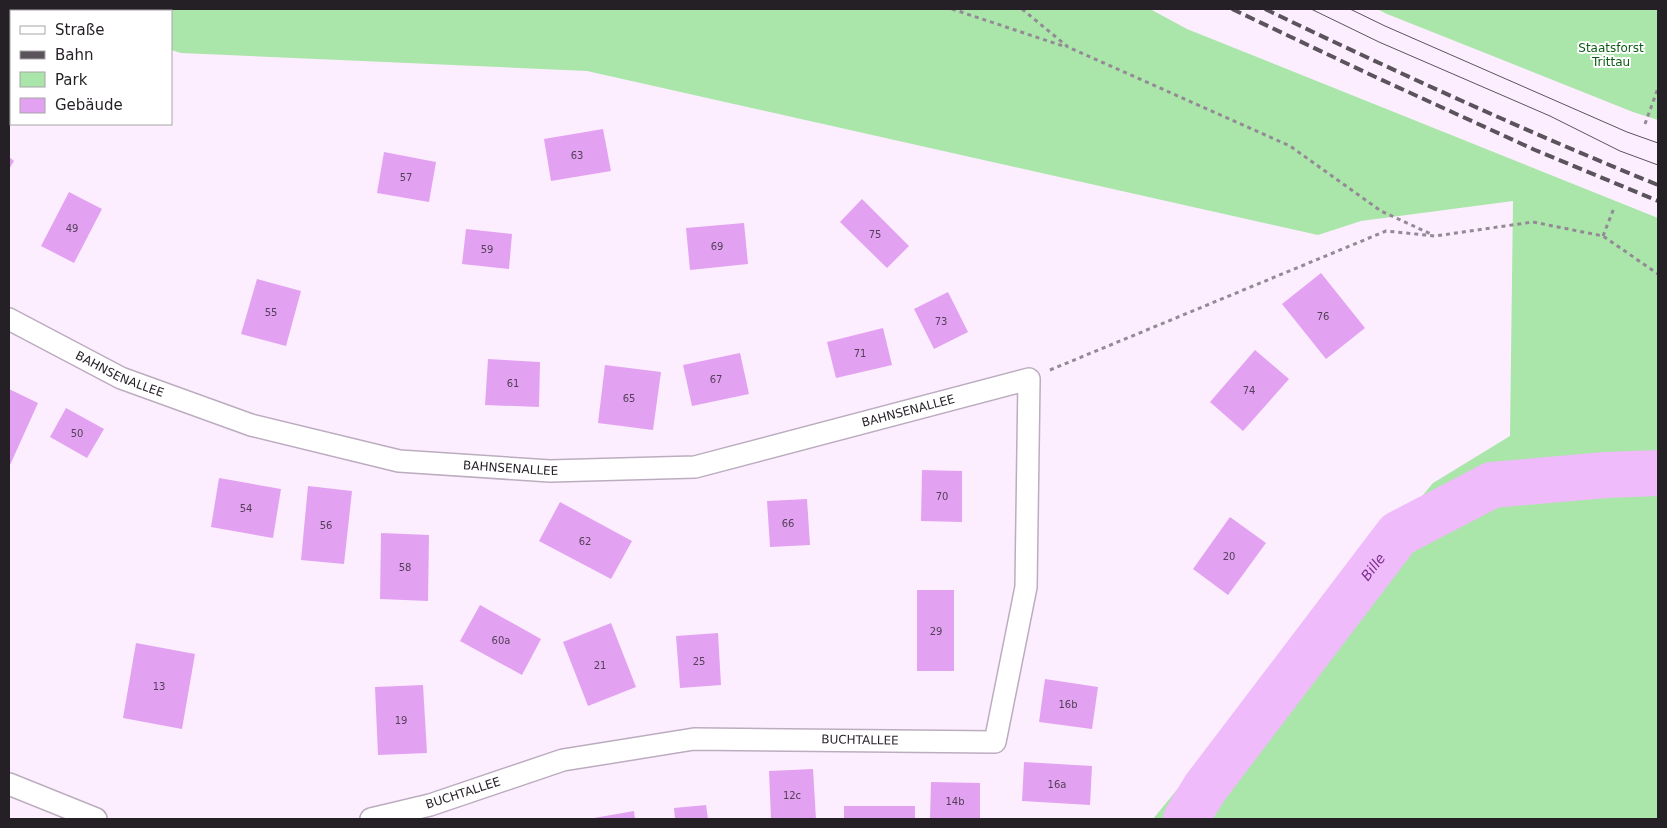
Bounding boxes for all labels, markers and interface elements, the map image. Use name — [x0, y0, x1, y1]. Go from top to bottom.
legend — [10, 10, 172, 125]
text: Straße — [55, 21, 104, 39]
park label: Staatsforst Trittau — [1578, 41, 1644, 69]
text: Bahn — [55, 46, 94, 64]
text: Park — [55, 71, 88, 89]
text: Gebäude — [55, 96, 123, 114]
house number: 63 — [571, 150, 583, 161]
house number: 57 — [400, 172, 412, 183]
house number: 49 — [66, 223, 78, 234]
house number: 75 — [869, 229, 881, 240]
house number: 69 — [711, 241, 723, 252]
house number: 59 — [481, 244, 493, 255]
house number: 55 — [265, 307, 277, 318]
house number: 76 — [1317, 311, 1329, 322]
house number: 73 — [935, 316, 947, 327]
street label: BAHNSENALLEE — [73, 348, 166, 400]
house number: 71 — [854, 348, 866, 359]
house number: 67 — [710, 374, 722, 385]
house number: 61 — [507, 378, 519, 389]
house number: 74 — [1243, 385, 1255, 396]
street label: BAHNSENALLEE — [860, 392, 956, 430]
house number: 65 — [623, 393, 635, 404]
house number: 50 — [71, 428, 83, 439]
street label: BAHNSENALLEE — [463, 458, 558, 478]
house number: 70 — [936, 491, 948, 502]
house number: 54 — [240, 503, 252, 514]
house number: 66 — [782, 518, 794, 529]
house number: 56 — [320, 520, 332, 531]
house number: 62 — [579, 536, 591, 547]
water label: Bille — [1358, 550, 1388, 584]
house number: 20 — [1223, 551, 1235, 562]
house number: 58 — [399, 562, 411, 573]
house number: 29 — [930, 626, 942, 637]
house number: 60a — [492, 635, 510, 646]
house number: 25 — [693, 656, 705, 667]
house number: 21 — [594, 660, 606, 671]
house number: 13 — [153, 681, 165, 692]
house number: 16b — [1058, 699, 1078, 710]
house number: 19 — [395, 715, 407, 726]
street label: BUCHTALLEE — [821, 732, 899, 748]
street label: BUCHTALLEE — [424, 774, 502, 812]
house number: 16a — [1048, 779, 1066, 790]
house number: 12c — [783, 790, 801, 801]
house number: 14b — [945, 796, 965, 807]

